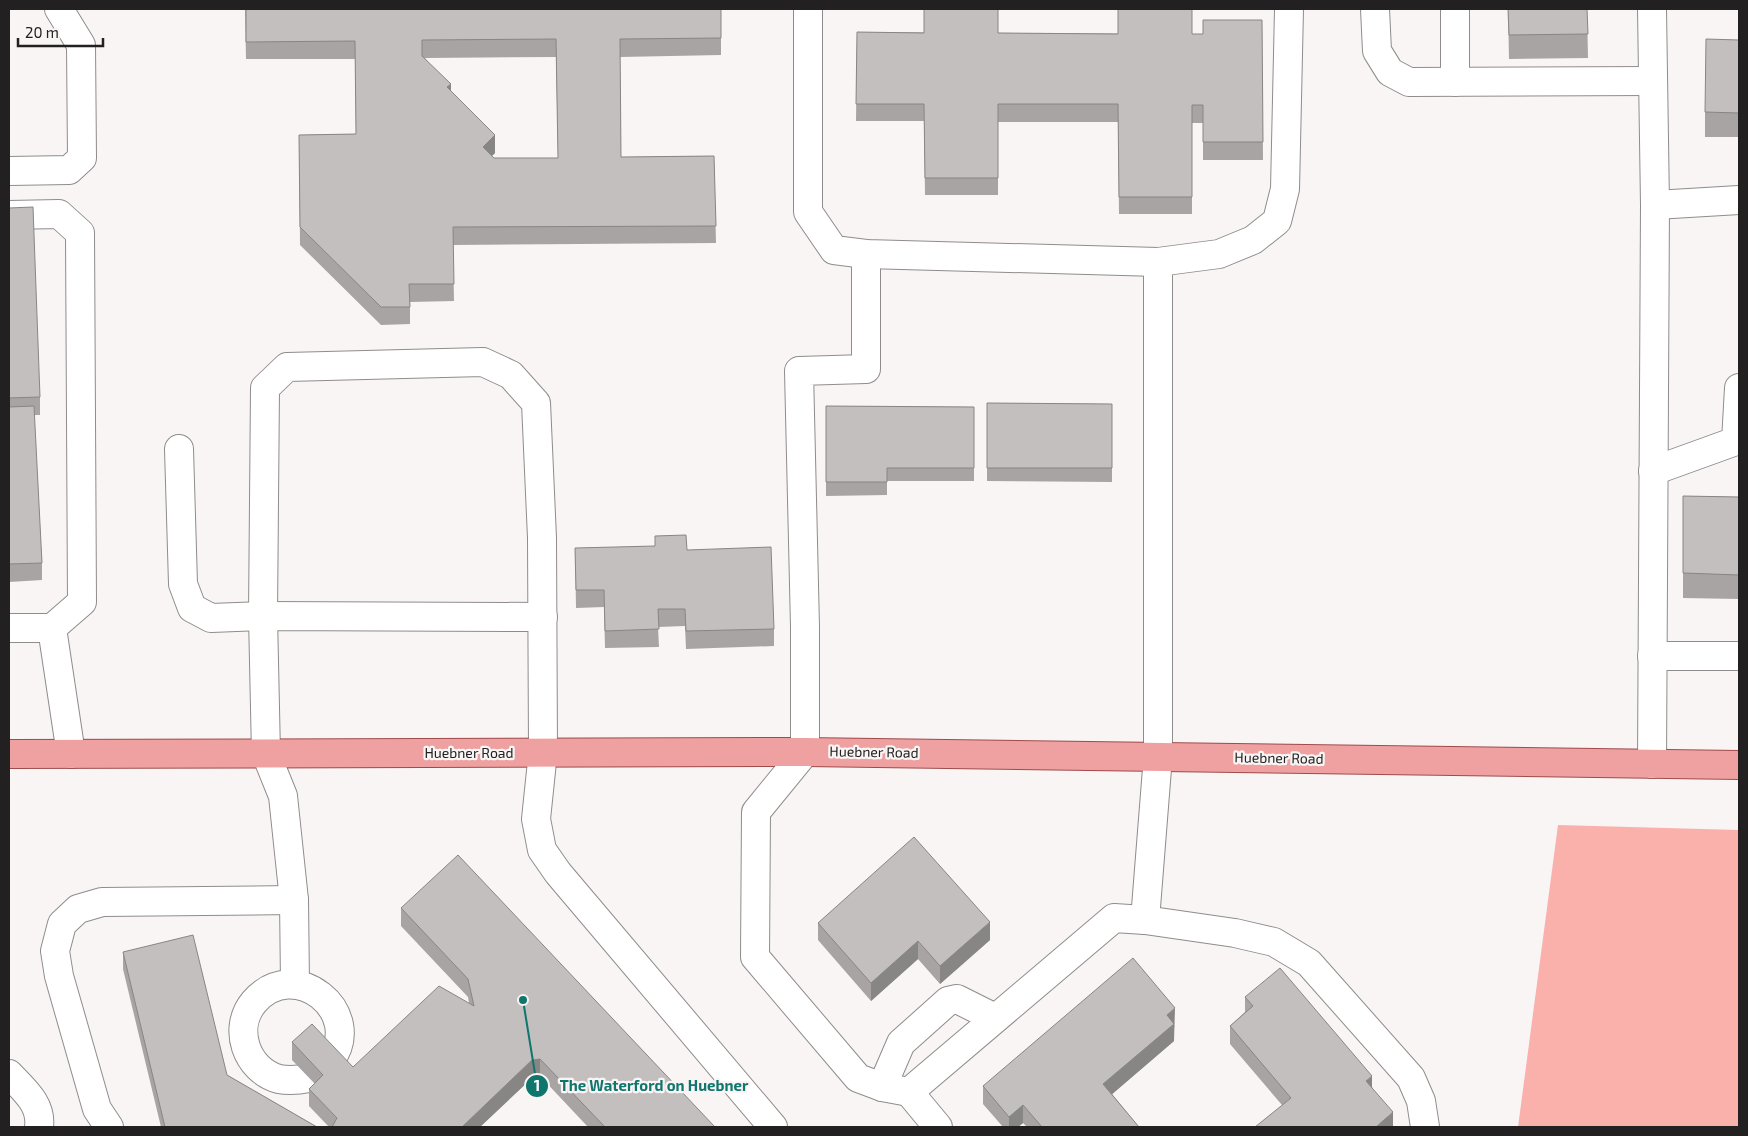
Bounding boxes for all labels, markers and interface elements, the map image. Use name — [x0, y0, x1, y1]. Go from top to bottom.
scale bar — [18, 15, 102, 47]
text: 20 m — [25, 23, 59, 41]
street label: Huebner Road — [829, 742, 919, 761]
street label: Huebner Road — [424, 744, 514, 761]
street label: Huebner Road — [1234, 748, 1324, 767]
callout: The Waterford on Huebner — [525, 1071, 758, 1101]
text: 1 — [534, 1076, 540, 1094]
text: The Waterford on Huebner — [560, 1076, 749, 1094]

